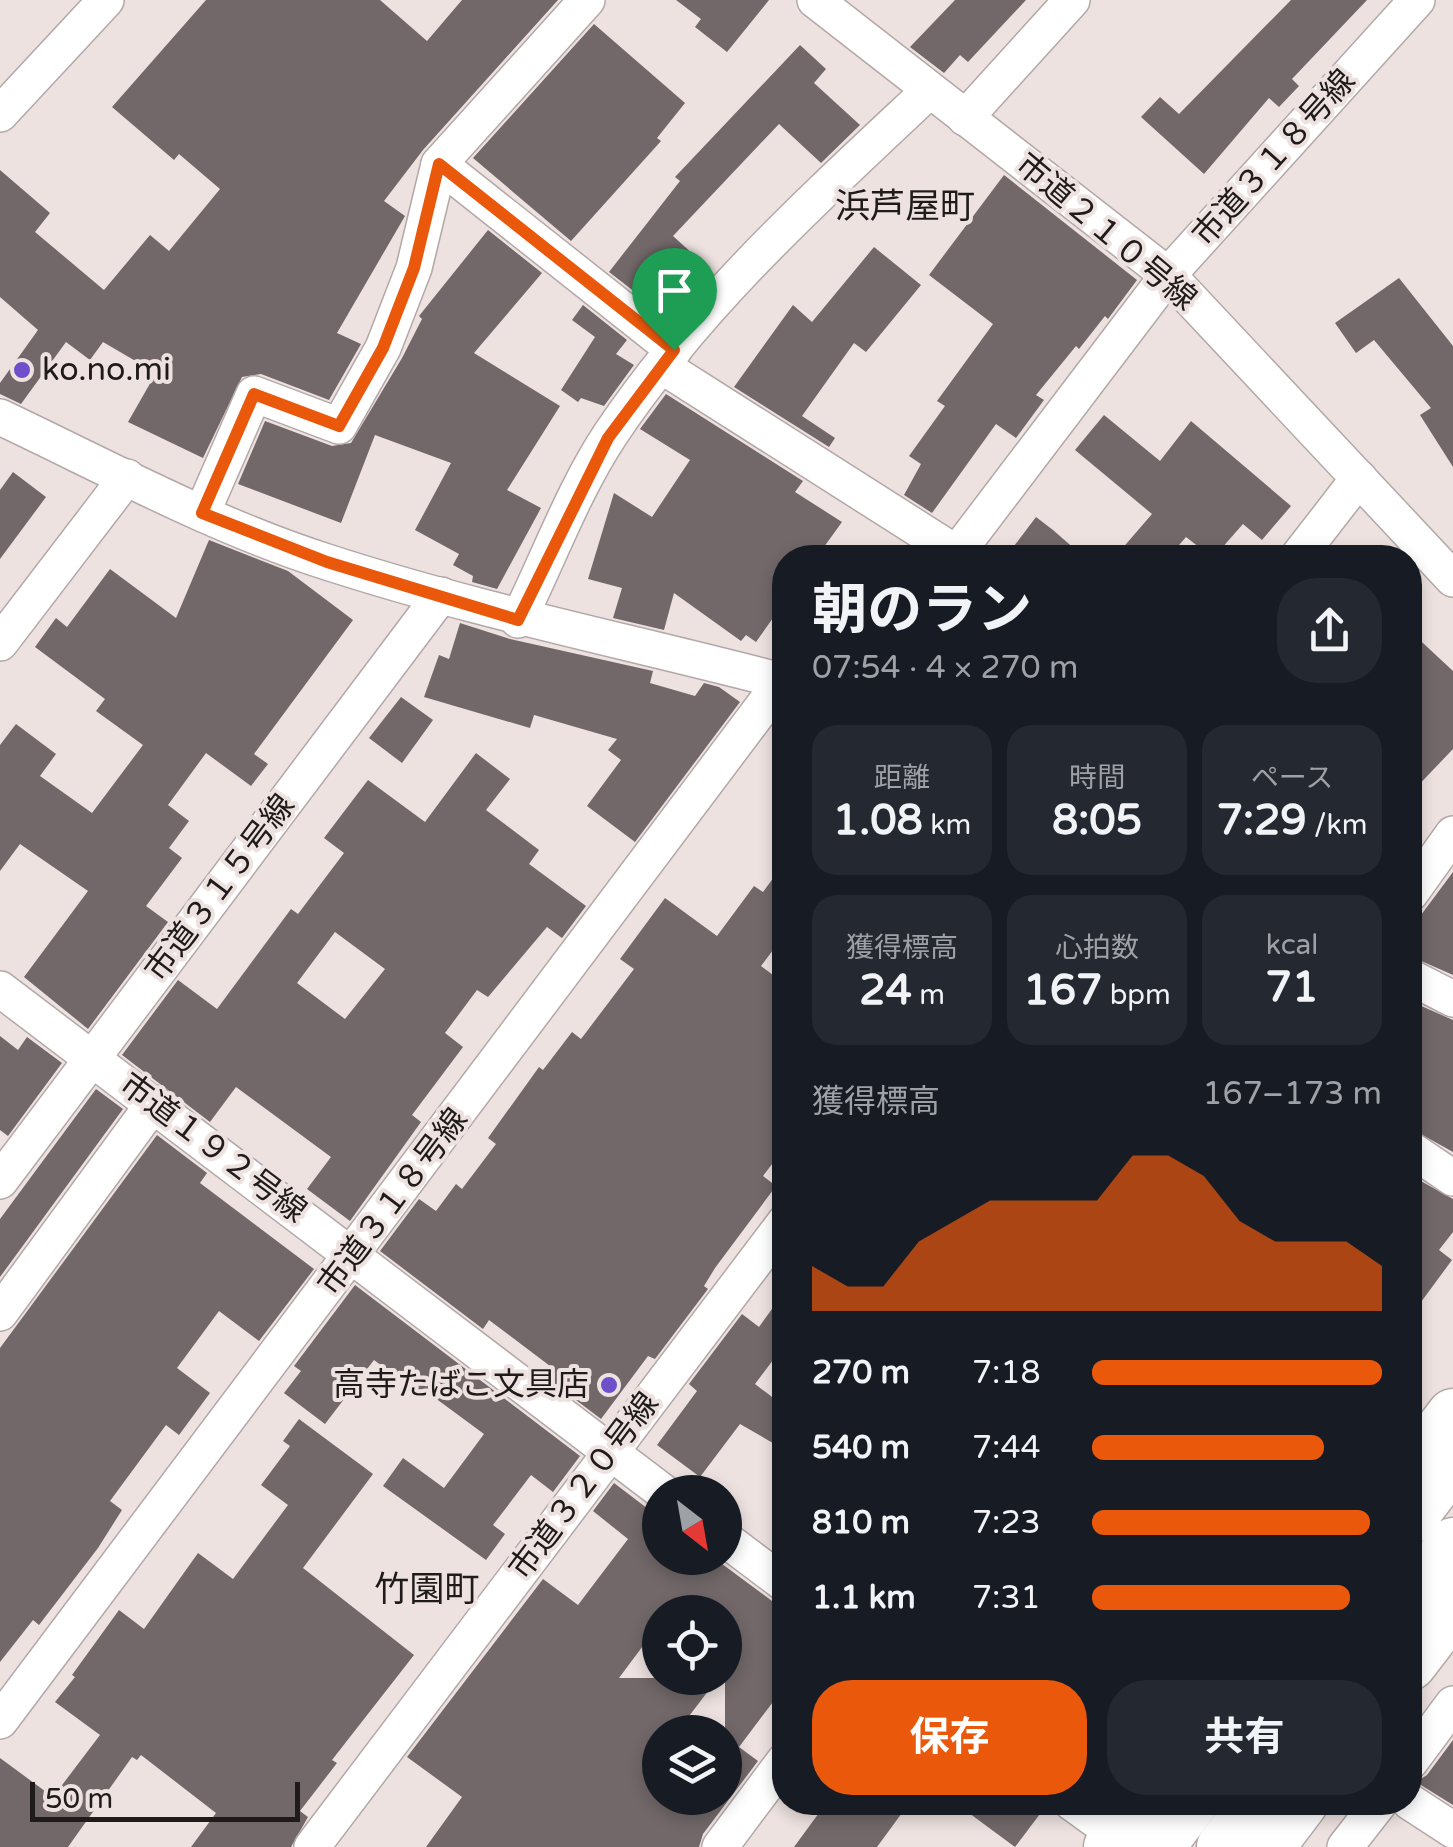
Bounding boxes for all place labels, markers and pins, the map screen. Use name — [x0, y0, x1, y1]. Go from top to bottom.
pin — [632, 248, 717, 351]
place label: ko.no.mi — [42, 351, 171, 389]
marker: ko.no.mi — [11, 359, 33, 381]
place label: 高寺たばこ文具店 — [333, 1366, 589, 1404]
marker: 高寺たばこ文具店 — [598, 1374, 620, 1396]

